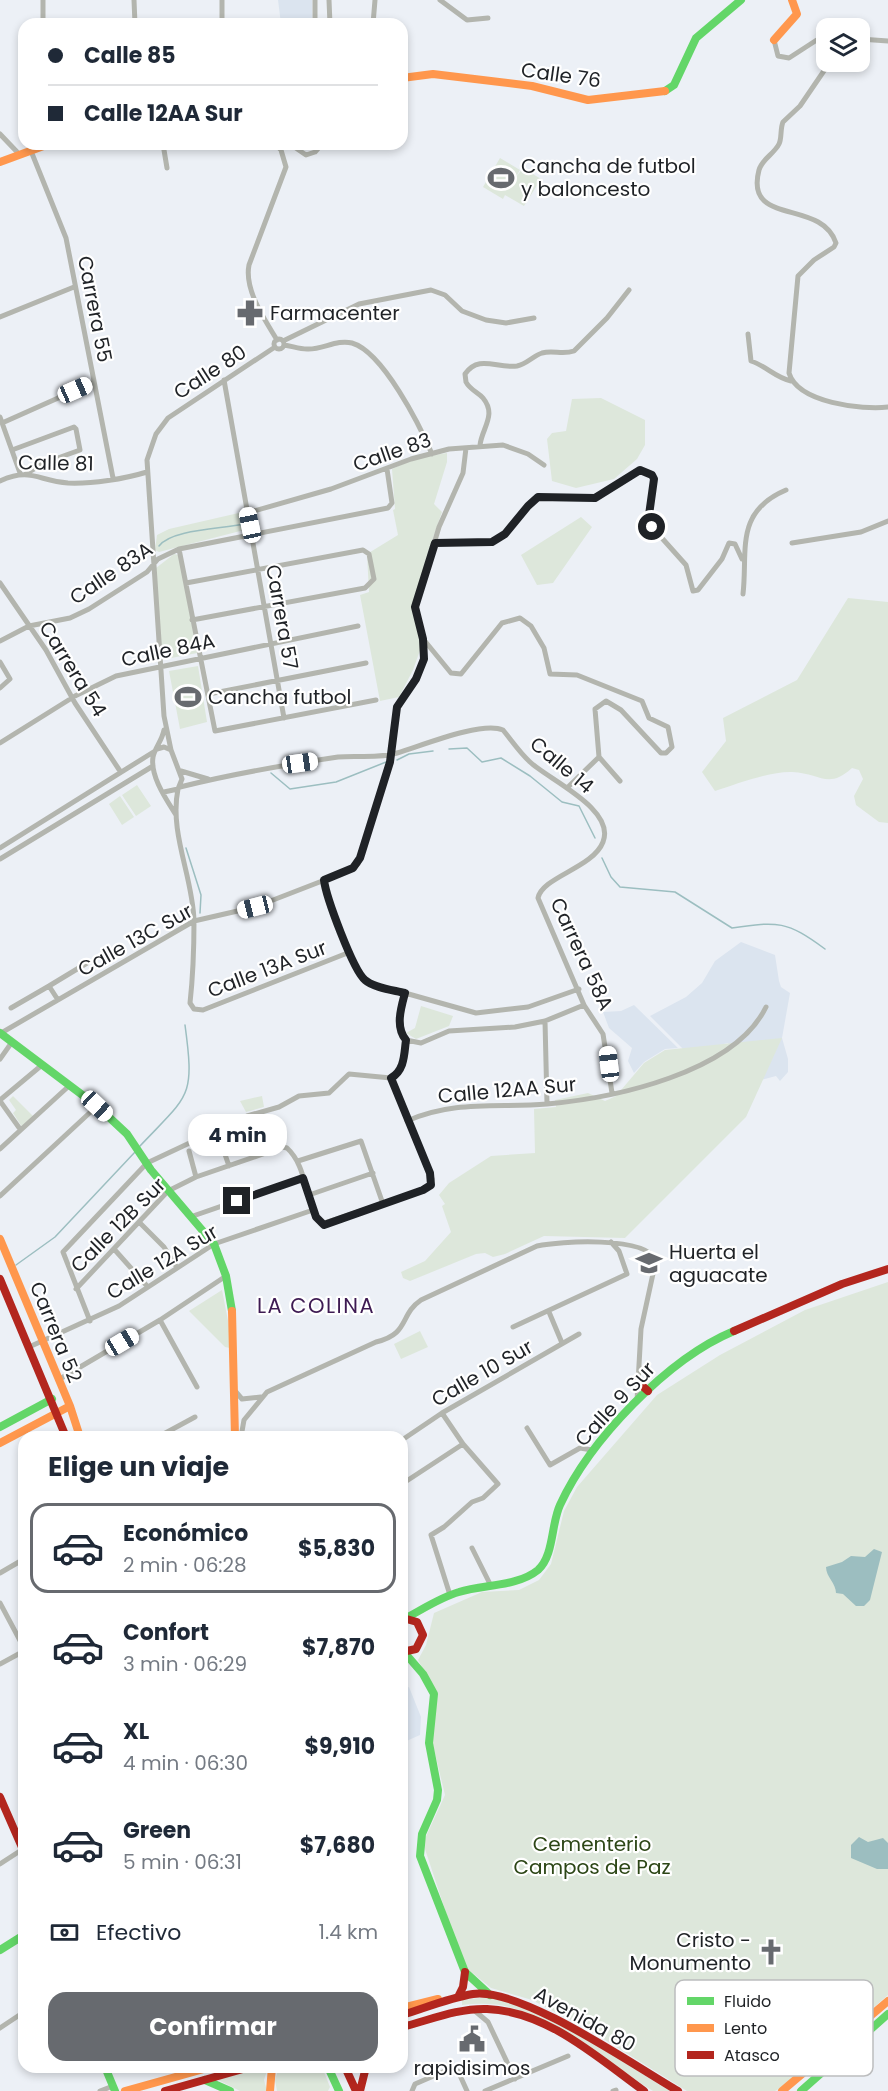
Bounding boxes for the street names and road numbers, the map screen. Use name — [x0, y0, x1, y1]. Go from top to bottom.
street label: Calle 76 — [519, 56, 603, 94]
street label: Carrera 55 — [71, 253, 119, 365]
street label: Calle 80 — [168, 338, 252, 406]
street label: Calle 83 — [349, 426, 435, 478]
street label: Calle 81 — [18, 448, 94, 478]
street label: Calle 83A — [64, 535, 158, 611]
street label: Carrera 57 — [259, 562, 305, 672]
street label: Carrera 54 — [33, 616, 113, 722]
street label: Calle 84A — [119, 626, 217, 674]
street label: Calle 14 — [524, 730, 600, 800]
street label: Carrera 58A — [544, 893, 620, 1015]
street label: Calle 13C Sur — [72, 897, 198, 983]
street label: Calle 13A Sur — [203, 933, 331, 1005]
street label: Calle 12AA Sur — [437, 1070, 577, 1110]
street label: Calle 12B Sur — [64, 1171, 172, 1279]
street label: Calle 12A Sur — [101, 1218, 223, 1306]
street label: Carrera 52 — [23, 1277, 89, 1387]
street label: Calle 10 Sur — [426, 1333, 538, 1413]
street label: Calle 9 Sur — [568, 1356, 662, 1452]
street label: Avenida 80 — [529, 1980, 641, 2058]

